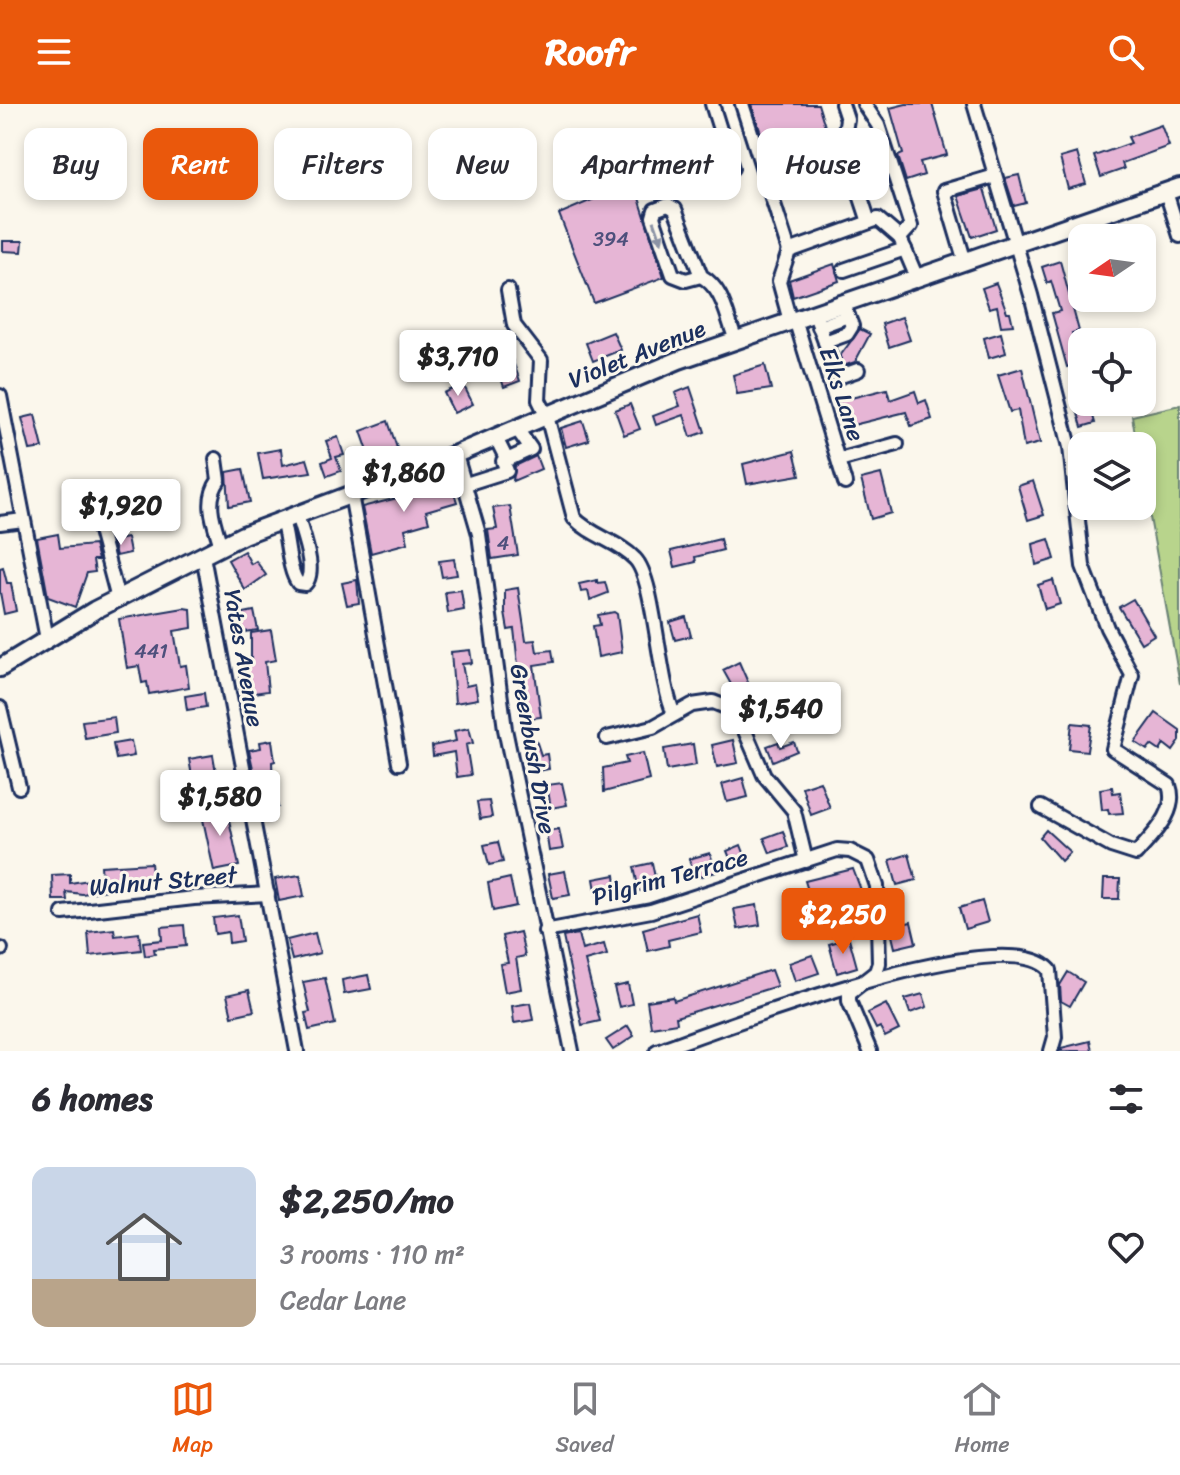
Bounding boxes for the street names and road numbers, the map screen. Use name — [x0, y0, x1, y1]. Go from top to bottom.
street label: Violet Avenue — [562, 307, 712, 401]
street label: Elks Lane — [807, 341, 877, 447]
street label: Yates Avenue — [211, 586, 277, 730]
street label: Greenbush Drive — [497, 661, 569, 837]
street label: Pilgrim Terrace — [587, 836, 753, 918]
street label: Walnut Street — [87, 854, 240, 908]

